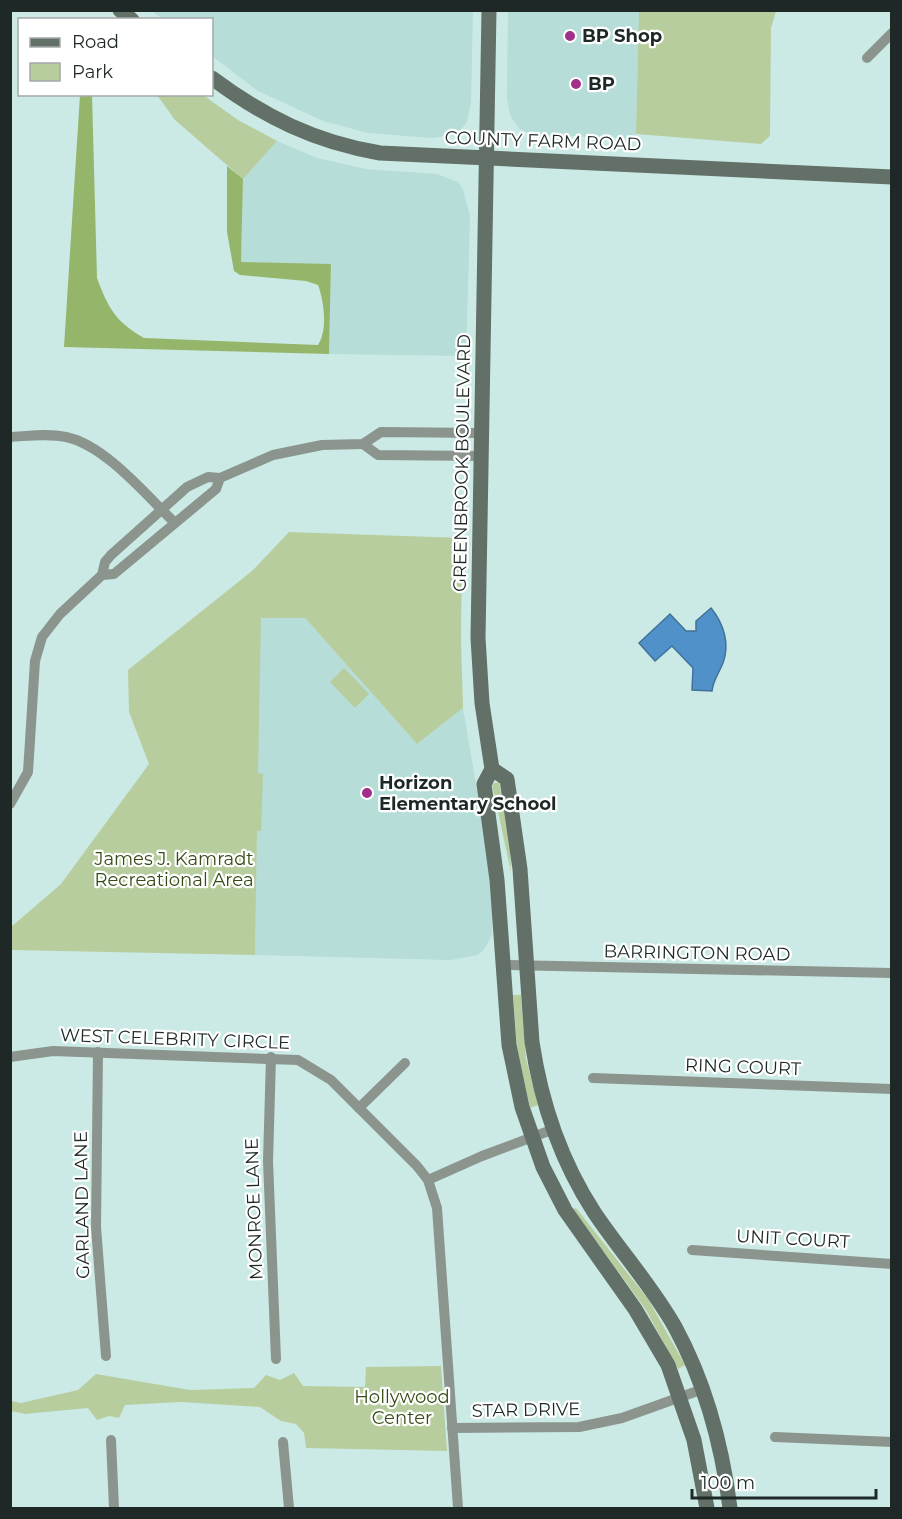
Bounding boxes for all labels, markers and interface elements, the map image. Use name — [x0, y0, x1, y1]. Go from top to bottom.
legend — [18, 18, 213, 96]
place label: BP Shop — [582, 25, 662, 47]
marker: BP Shop — [563, 29, 577, 43]
text: Road — [72, 31, 119, 53]
text: Park — [72, 61, 113, 83]
place label: BP — [588, 73, 615, 95]
marker: BP — [569, 77, 583, 91]
street label: COUNTY FARM ROAD — [444, 127, 642, 155]
street label: GREENBROOK BOULEVARD — [449, 334, 475, 592]
place label: Horizon Elementary School — [379, 772, 556, 815]
marker: Horizon Elementary School — [360, 786, 374, 800]
park label: James J. Kamradt Recreational Area — [93, 848, 254, 891]
street label: BARRINGTON ROAD — [603, 940, 791, 966]
street label: WEST CELEBRITY CIRCLE — [60, 1024, 290, 1054]
street label: RING COURT — [684, 1054, 802, 1080]
street label: GARLAND LANE — [70, 1131, 94, 1279]
street label: MONROE LANE — [241, 1138, 267, 1280]
street label: UNIT COURT — [735, 1225, 851, 1253]
park label: Hollywood Center — [354, 1386, 450, 1429]
street label: STAR DRIVE — [472, 1398, 580, 1422]
scale bar — [692, 1462, 876, 1500]
text: 100 m — [701, 1472, 755, 1494]

